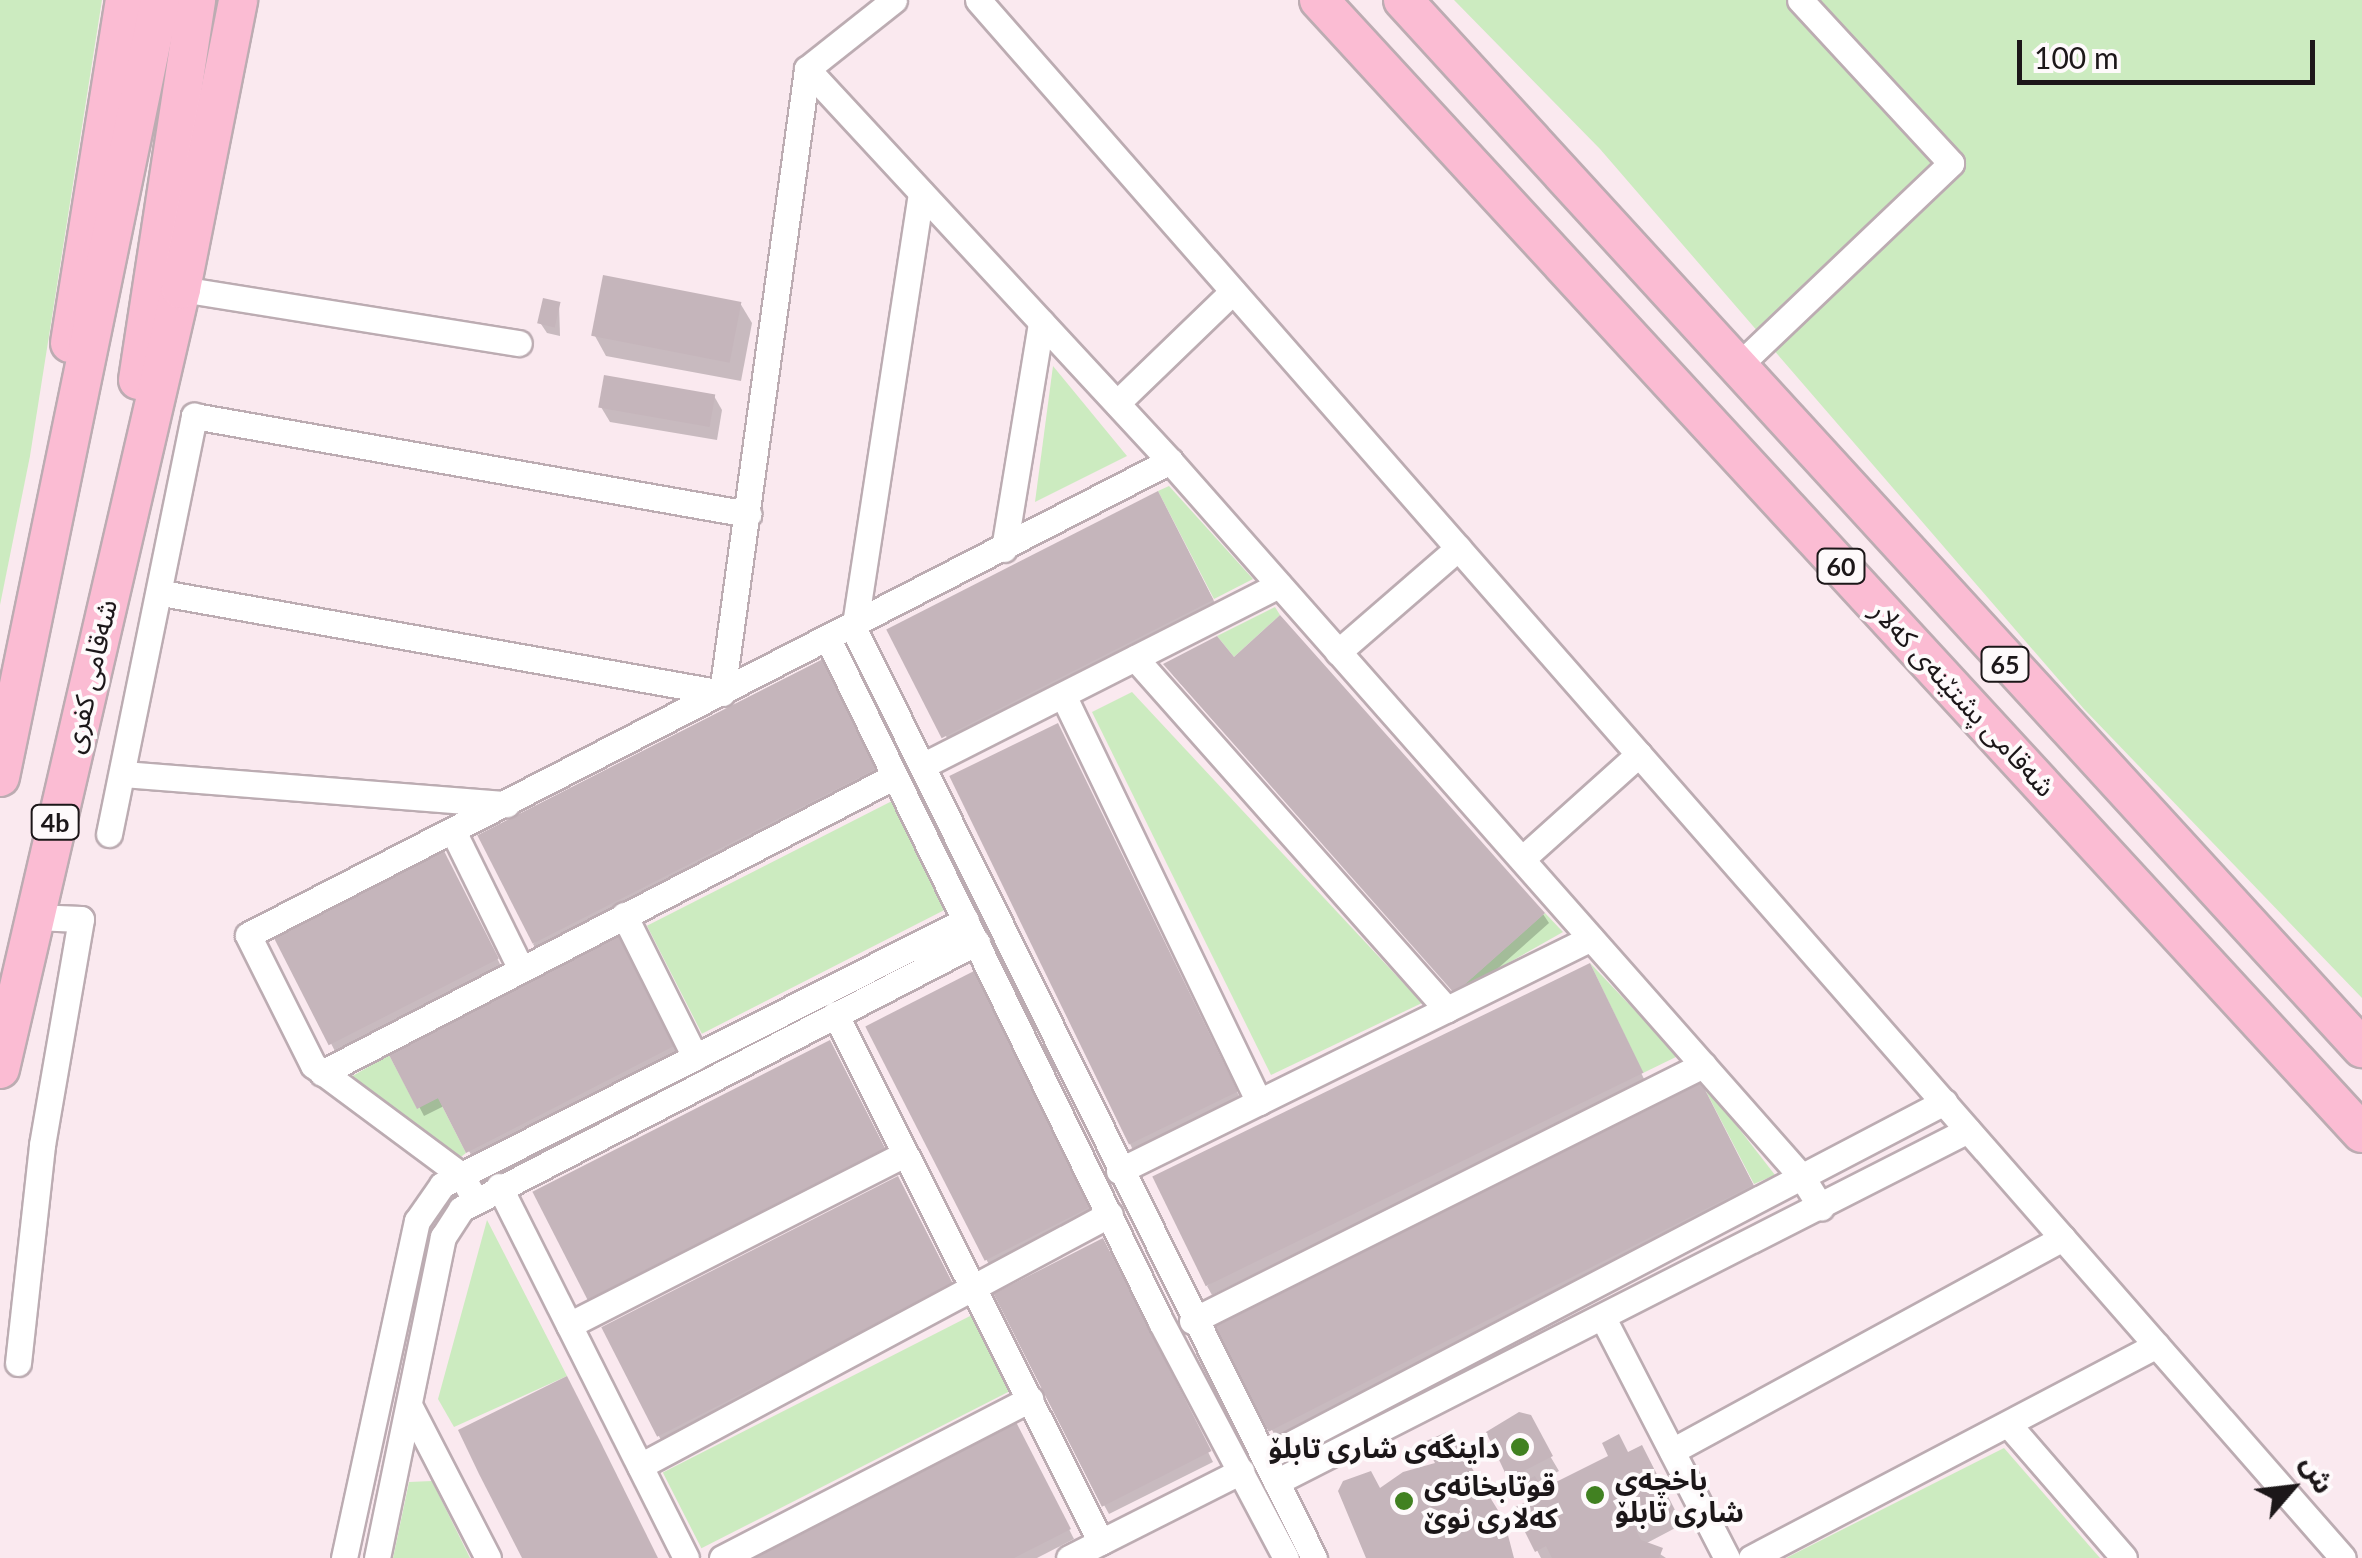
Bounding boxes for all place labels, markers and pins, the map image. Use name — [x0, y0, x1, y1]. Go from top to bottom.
place label: داینگەی شاری تابلۆ — [1269, 1430, 1500, 1464]
marker: داینگەی شاری تابلۆ — [1509, 1436, 1531, 1458]
place label: باخچەی شاری تابلۆ — [1615, 1462, 1744, 1528]
place label: قوتابخانەی کەلاری نوێ — [1424, 1468, 1558, 1534]
marker: باخچەی شاری تابلۆ — [1584, 1484, 1606, 1506]
marker: قوتابخانەی کەلاری نوێ — [1393, 1490, 1415, 1512]

